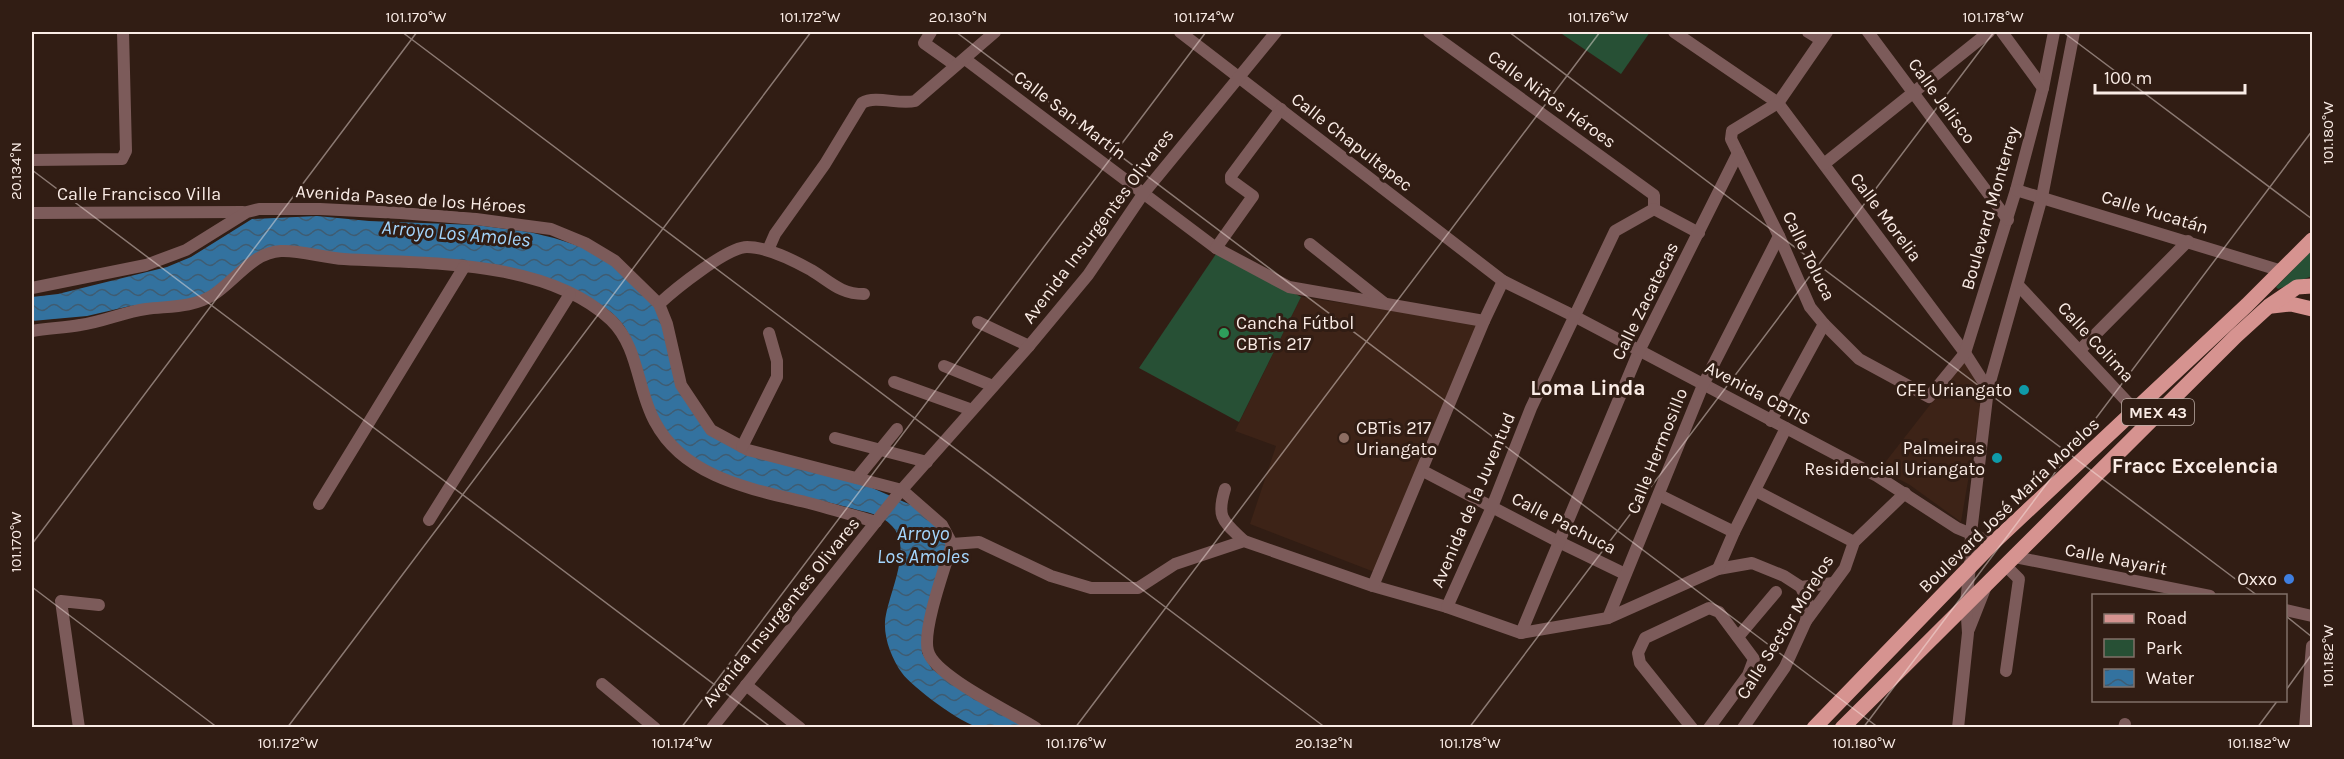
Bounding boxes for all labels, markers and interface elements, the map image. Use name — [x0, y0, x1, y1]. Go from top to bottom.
text: 101.170°W — [386, 8, 447, 26]
text: 101.172°W — [780, 8, 841, 26]
text: 20.130°N — [929, 8, 987, 26]
text: 101.174°W — [1174, 8, 1235, 26]
text: 101.176°W — [1568, 8, 1629, 26]
text: 101.178°W — [1962, 8, 2024, 26]
street label: Calle Niños Héroes — [1484, 45, 1620, 153]
street label: Calle Jalisco — [1904, 54, 1980, 148]
scale bar — [2095, 57, 2245, 95]
street label: Calle San Martín — [1009, 66, 1131, 164]
text: 100 m — [2104, 67, 2152, 89]
street label: Calle Chapultepec — [1287, 88, 1417, 196]
text: 101.180°W — [2319, 101, 2337, 165]
street label: Boulevard Monterrey — [1956, 123, 2024, 292]
street label: Avenida Insurgentes Olivares — [1018, 124, 1178, 328]
text: 20.134°N — [7, 142, 25, 200]
street label: Calle Morelia — [1845, 168, 1927, 266]
street label: Avenida Paseo de los Héroes — [295, 180, 527, 218]
street label: Calle Francisco Villa — [57, 183, 221, 205]
street label: Calle Yucatán — [2099, 185, 2211, 239]
street label: Calle Toluca — [1778, 208, 1840, 304]
water label: Arroyo Los Amoles — [381, 216, 531, 251]
street label: Calle Zacatecas — [1607, 238, 1683, 364]
street label: Calle Colima — [2053, 297, 2139, 387]
place label: Cancha Fútbol CBTis 217 — [1236, 312, 1354, 355]
marker: Cancha Fútbol CBTis 217 — [1217, 326, 1231, 340]
street label: Avenida CBTIS — [1701, 356, 1815, 430]
district label: Loma Linda — [1530, 376, 1646, 400]
place label: CFE Uriangato — [1896, 379, 2012, 401]
marker: CFE Uriangato — [2017, 383, 2031, 397]
street label: Calle Hermosillo — [1622, 385, 1692, 517]
road number: MEX 43 — [2122, 399, 2194, 425]
street label: Avenida de la Juventud — [1426, 409, 1520, 591]
street label: Boulevard José María Morelos — [1914, 413, 2104, 597]
place label: CBTis 217 Uriangato — [1356, 417, 1437, 460]
marker: CBTis 217 Uriangato — [1337, 431, 1351, 445]
place label: Palmeiras Residencial Uriangato — [1804, 437, 1985, 480]
marker: Palmeiras Residencial Uriangato — [1990, 451, 2004, 465]
district label: Fracc Excelencia — [2112, 454, 2278, 478]
street label: Calle Pachuca — [1508, 487, 1620, 559]
text: 101.170°W — [7, 511, 25, 572]
street label: Avenida Insurgentes Olivares — [698, 513, 864, 711]
water label: Arroyo Los Amoles — [877, 522, 969, 568]
street label: Calle Nayarit — [2063, 538, 2169, 580]
street label: Calle Sector Morelos — [1732, 551, 1838, 703]
place label: Oxxo — [2237, 568, 2277, 590]
marker: Oxxo — [2282, 572, 2296, 586]
legend — [2092, 594, 2287, 702]
text: Road — [2146, 607, 2187, 629]
text: 101.182°W — [2319, 624, 2337, 687]
text: Park — [2146, 637, 2183, 659]
text: Water — [2146, 667, 2194, 689]
text: 101.172°W — [258, 734, 319, 752]
text: 101.174°W — [652, 734, 713, 752]
text: 101.176°W — [1046, 734, 1107, 752]
text: 20.132°N — [1295, 734, 1353, 752]
text: 101.178°W — [1439, 734, 1501, 752]
text: 101.180°W — [1832, 734, 1896, 752]
text: 101.182°W — [2228, 734, 2291, 752]

